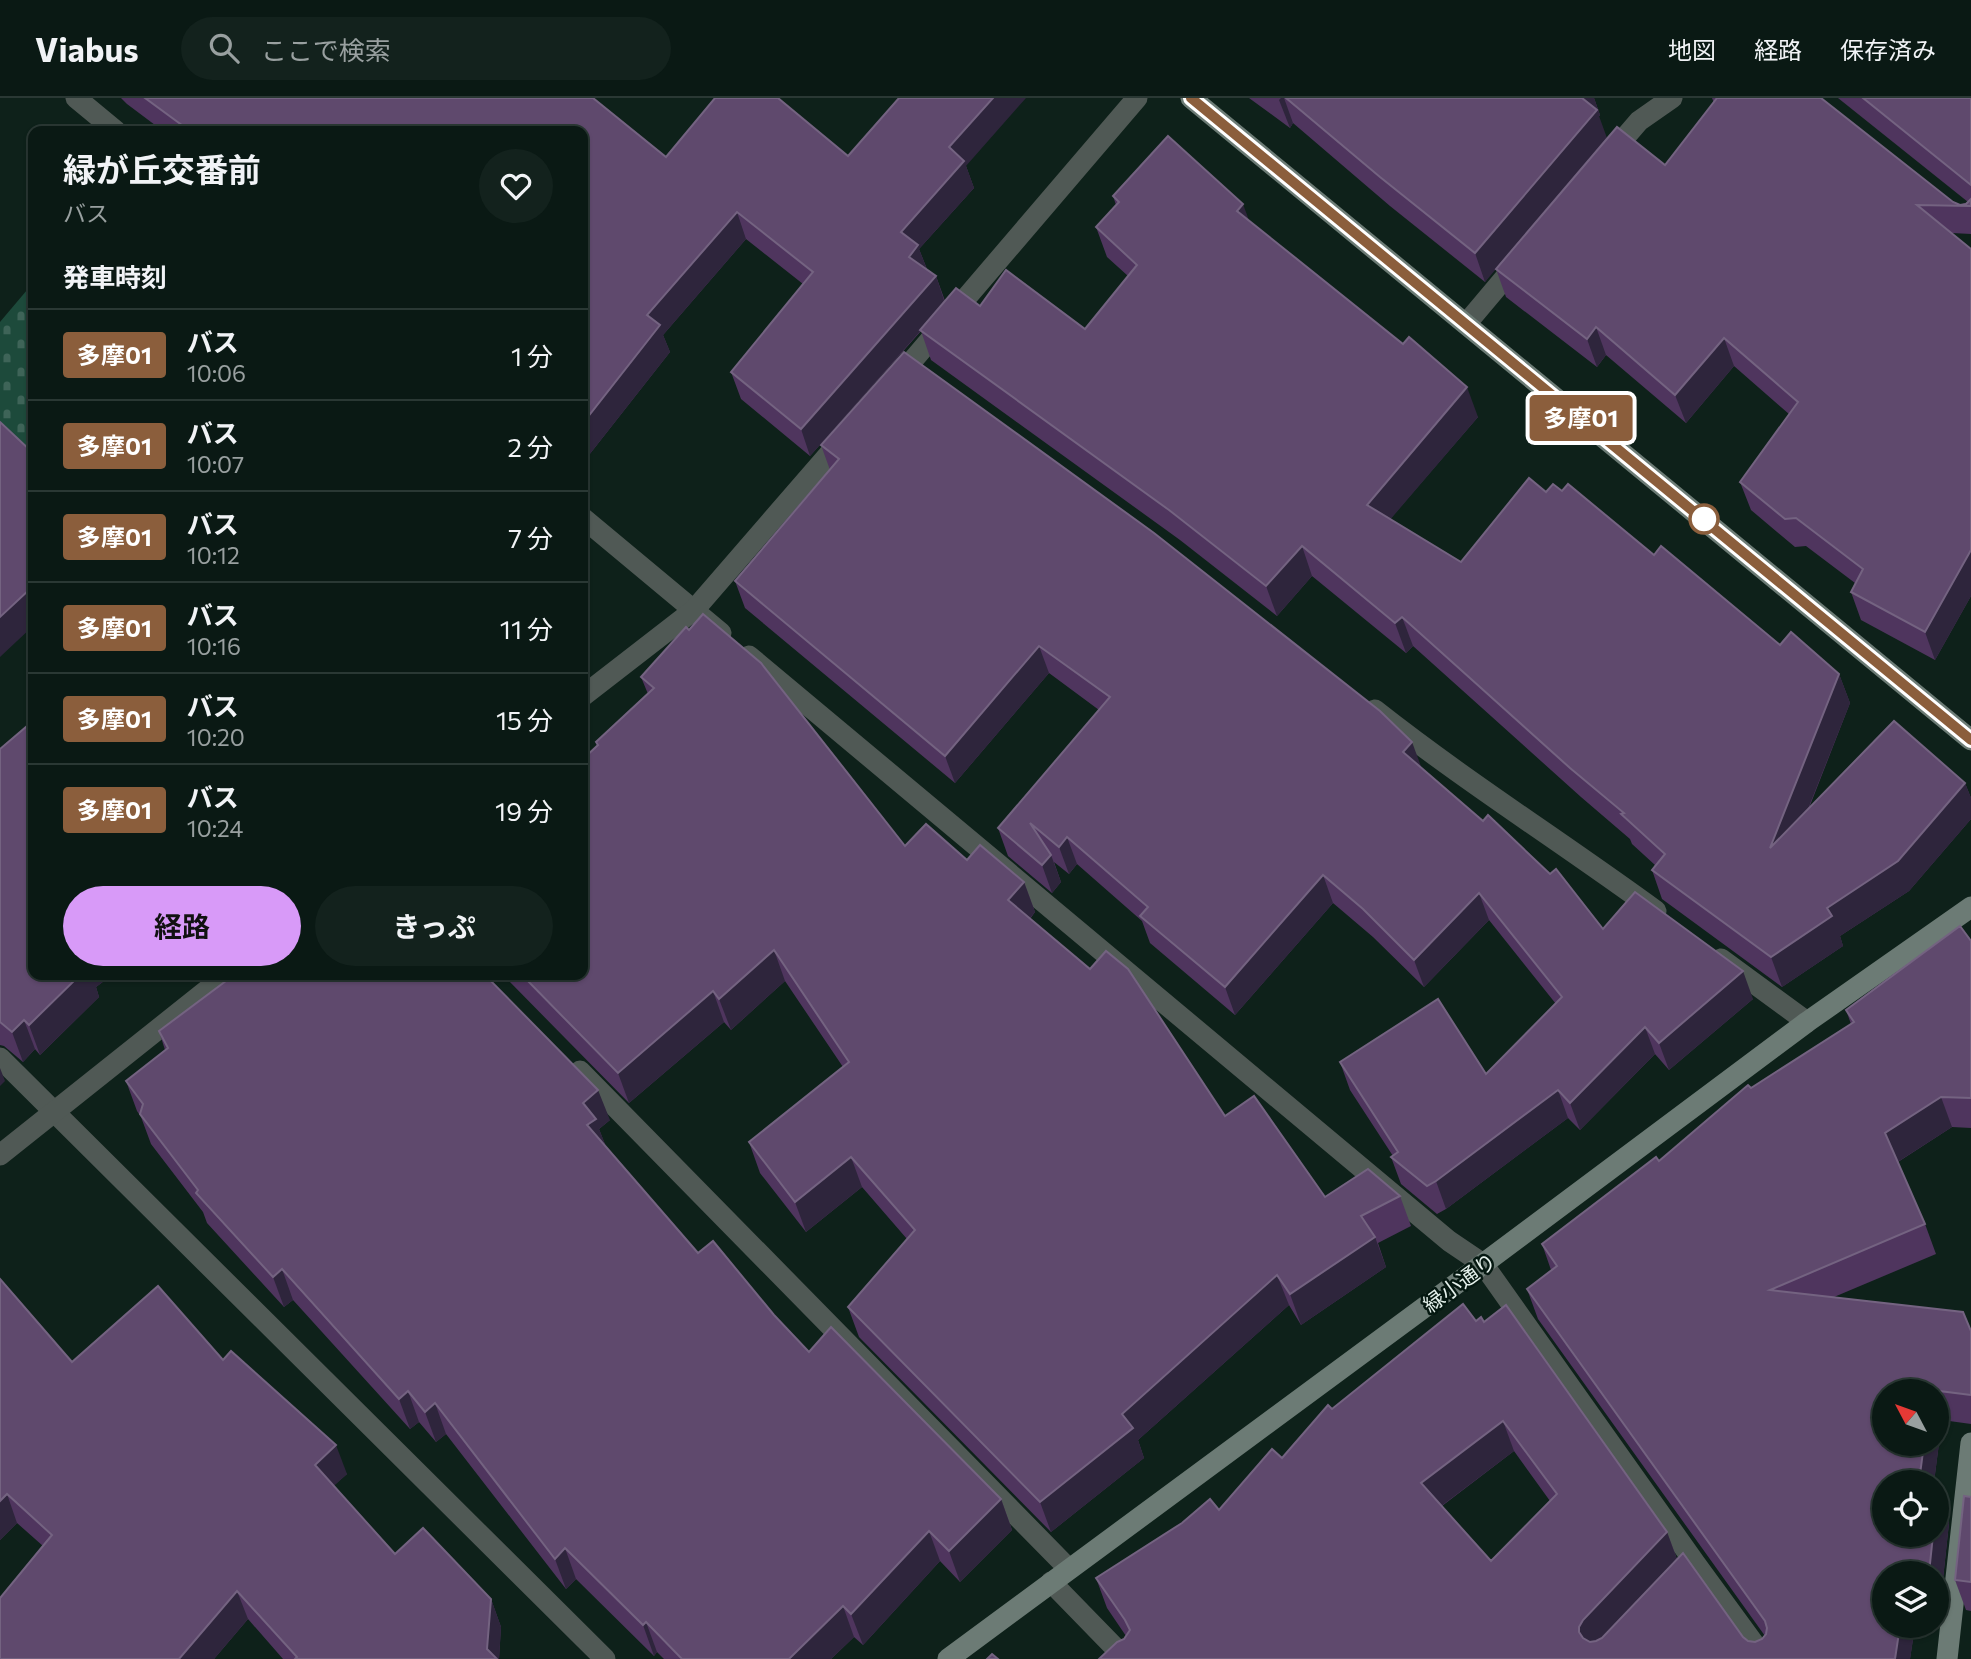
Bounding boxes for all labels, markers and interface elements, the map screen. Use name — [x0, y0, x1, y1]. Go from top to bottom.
search box — [181, 17, 671, 80]
text: Viabus — [35, 28, 139, 69]
icon: search — [205, 29, 243, 67]
text: ここで検索 — [261, 34, 391, 65]
text: 地図 — [1668, 35, 1716, 64]
text: 経路 — [1754, 35, 1802, 64]
text: 保存済み — [1840, 35, 1936, 64]
text: 緑が丘交番前 — [63, 148, 261, 189]
button: heart — [479, 149, 553, 223]
text: バス — [63, 199, 109, 227]
text: 発車時刻 — [63, 261, 167, 292]
text: バス — [187, 326, 239, 357]
text: 多摩01 — [77, 340, 152, 369]
text: 1 分 — [511, 340, 553, 371]
text: 10:06 — [187, 359, 246, 387]
line badge: 多摩01 — [1532, 395, 1630, 441]
text: 多摩01 — [1544, 403, 1618, 432]
text: バス — [187, 417, 239, 448]
text: 多摩01 — [77, 431, 152, 460]
text: 2 分 — [508, 431, 553, 462]
text: 10:07 — [187, 450, 244, 478]
unlabelled marker — [1689, 504, 1719, 534]
text: バス — [187, 508, 239, 539]
text: 多摩01 — [77, 522, 152, 551]
text: 7 分 — [508, 522, 553, 553]
text: 10:12 — [187, 541, 240, 569]
text: バス — [187, 599, 239, 630]
text: 多摩01 — [77, 613, 152, 642]
text: 11 分 — [500, 613, 553, 644]
text: 10:16 — [187, 632, 241, 660]
text: バス — [187, 690, 239, 721]
text: 多摩01 — [77, 704, 152, 733]
text: 15 分 — [496, 704, 553, 735]
text: 10:20 — [187, 723, 245, 751]
text: バス — [187, 781, 239, 812]
text: 多摩01 — [77, 795, 152, 824]
text: 19 分 — [495, 795, 553, 826]
text: 10:24 — [187, 814, 243, 842]
button: 経路 — [63, 886, 301, 966]
button: きっぷ — [315, 886, 553, 966]
street label: 緑小通り — [1418, 1247, 1500, 1317]
north arrow — [1872, 1379, 1950, 1456]
map controls — [1872, 1379, 1949, 1638]
button: locate — [1872, 1470, 1949, 1547]
button: layers — [1872, 1561, 1949, 1638]

